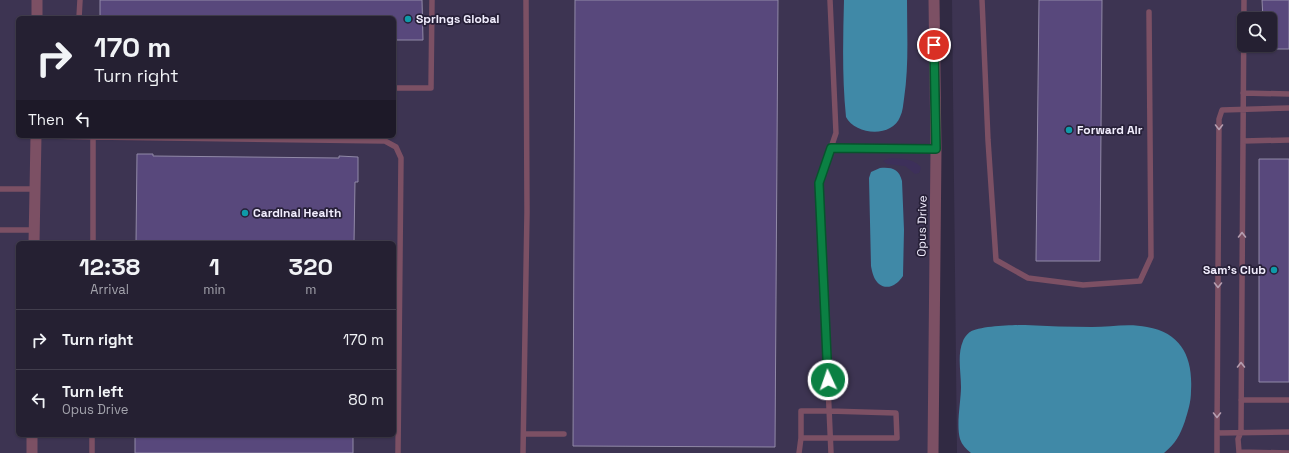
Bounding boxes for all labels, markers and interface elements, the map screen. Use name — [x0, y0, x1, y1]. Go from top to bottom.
place label: Springs Global — [416, 11, 500, 27]
map controls — [1237, 12, 1277, 52]
button: search — [1237, 12, 1277, 52]
marker: Springs Global — [403, 14, 413, 24]
pin — [917, 28, 951, 62]
text: 170 m — [94, 29, 171, 65]
icon: right — [28, 32, 80, 84]
icon: arrive — [923, 34, 945, 56]
text: Turn right — [94, 64, 178, 87]
icon: left — [72, 108, 94, 130]
text: Then — [28, 110, 64, 129]
place label: Forward Air — [1077, 122, 1143, 138]
one-way arrow — [1215, 124, 1223, 130]
marker: Forward Air — [1064, 125, 1074, 135]
street label: Opus Drive — [913, 195, 931, 257]
place label: Cardinal Health — [253, 205, 341, 221]
marker: Cardinal Health — [240, 208, 250, 218]
one-way arrow — [1238, 232, 1246, 238]
text: 12:38 — [79, 251, 140, 282]
text: 1 — [209, 251, 220, 282]
text: 320 — [289, 251, 333, 282]
place label: Sam's Club — [1203, 262, 1266, 278]
marker: Sam's Club — [1269, 265, 1279, 275]
text: Arrival — [90, 281, 129, 298]
text: min — [203, 281, 226, 298]
text: m — [305, 281, 316, 298]
one-way arrow — [1214, 282, 1222, 288]
icon: right — [28, 329, 50, 351]
text: Turn right — [62, 330, 133, 349]
text: 170 m — [343, 330, 384, 349]
position arrow — [807, 359, 849, 401]
one-way arrow — [1237, 362, 1246, 368]
text: Turn left — [62, 382, 124, 401]
icon: left — [28, 389, 50, 411]
text: 80 m — [348, 390, 384, 409]
text: Opus Drive — [62, 401, 128, 418]
one-way arrow — [1213, 412, 1221, 418]

